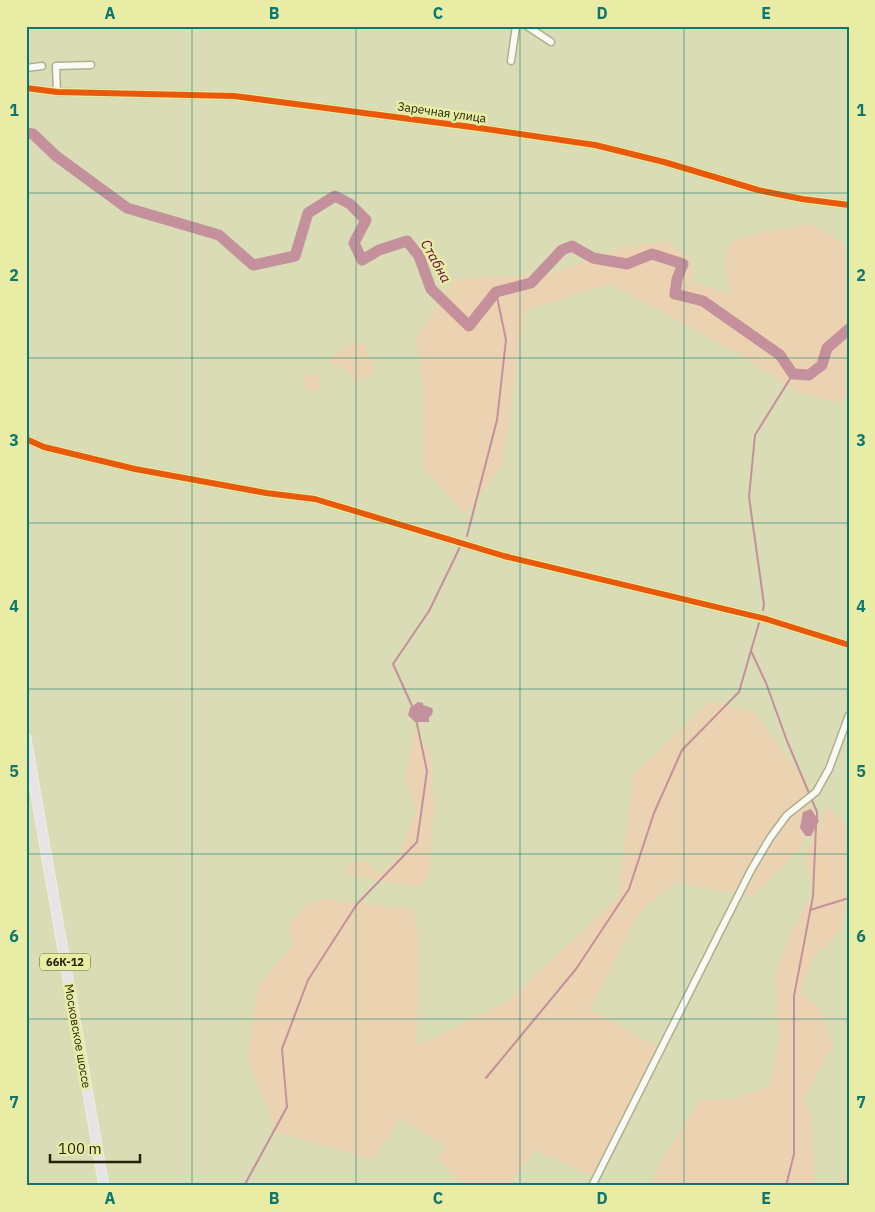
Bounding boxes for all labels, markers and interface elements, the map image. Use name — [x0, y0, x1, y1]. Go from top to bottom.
text: A — [105, 3, 116, 23]
text: B — [269, 3, 280, 23]
text: C — [433, 3, 443, 23]
text: D — [596, 3, 608, 23]
text: E — [761, 3, 771, 23]
street label: Заречная улица — [397, 98, 488, 126]
text: 1 — [9, 100, 19, 120]
text: 1 — [856, 100, 866, 120]
water label: Стабна — [417, 236, 455, 286]
text: 2 — [9, 265, 19, 285]
text: 2 — [856, 265, 866, 285]
text: 3 — [9, 430, 19, 450]
text: 3 — [856, 430, 866, 450]
text: 4 — [9, 596, 19, 616]
text: 4 — [856, 596, 866, 616]
text: 5 — [9, 761, 19, 781]
text: 5 — [856, 761, 866, 781]
text: 6 — [9, 926, 19, 946]
text: 6 — [856, 926, 866, 946]
road number: 66К-12 — [40, 954, 90, 970]
street label: Московское шоссе — [61, 983, 95, 1090]
text: 7 — [9, 1092, 19, 1112]
text: 7 — [856, 1092, 866, 1112]
scale bar — [50, 1132, 140, 1164]
text: 100 m — [58, 1139, 102, 1158]
text: A — [105, 1188, 116, 1208]
text: B — [269, 1188, 280, 1208]
text: C — [433, 1188, 443, 1208]
text: D — [596, 1188, 608, 1208]
text: E — [761, 1188, 771, 1208]

